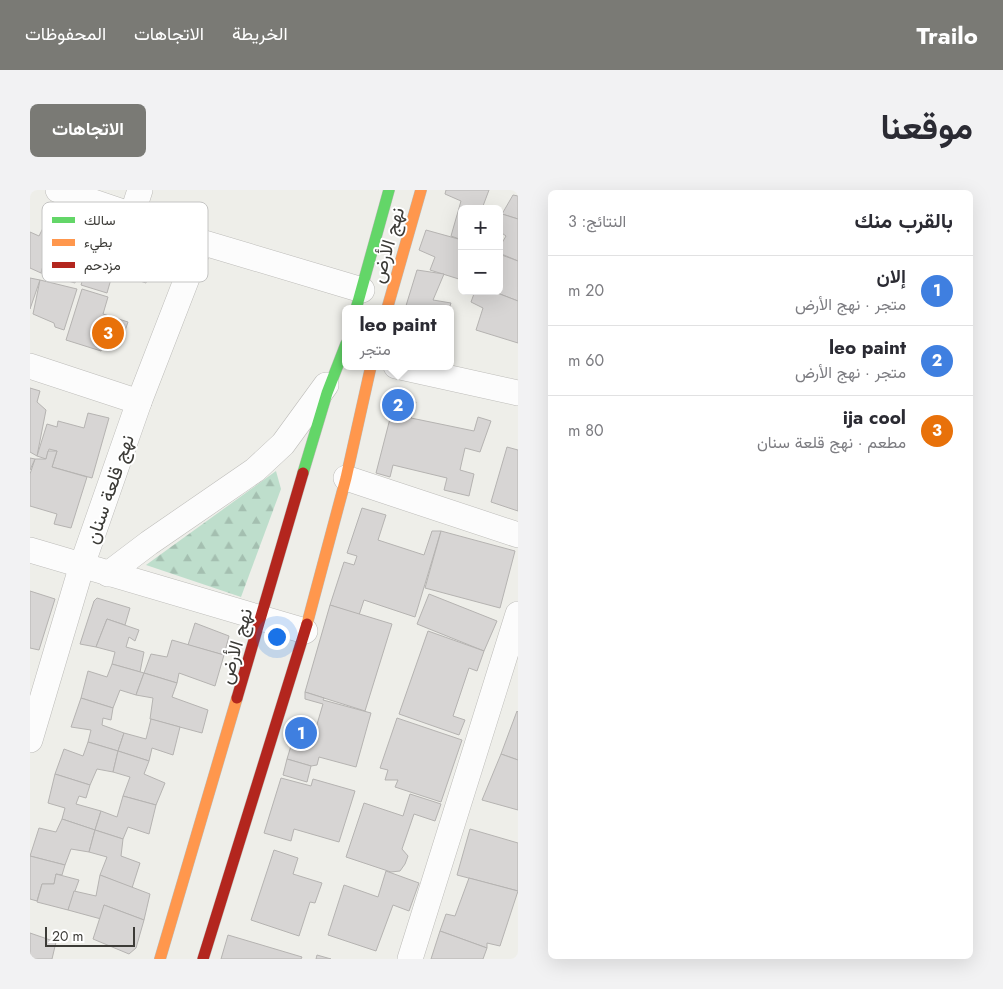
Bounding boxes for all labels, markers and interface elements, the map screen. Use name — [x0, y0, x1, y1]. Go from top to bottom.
text: Trailo — [916, 18, 978, 53]
text: المحفوظات — [25, 21, 106, 47]
text: الاتجاهات — [134, 21, 204, 47]
text: الخريطة — [232, 21, 288, 47]
text: موقعنا — [880, 102, 973, 152]
button: الاتجاهات — [30, 104, 146, 157]
legend — [42, 202, 208, 282]
street label: نهج الأرض — [364, 204, 411, 286]
map controls — [458, 205, 503, 295]
button: + — [458, 205, 503, 250]
text: بالقرب منك — [854, 206, 953, 236]
text: سالك — [84, 210, 115, 230]
text: النتائج: 3 — [568, 210, 626, 233]
text: بطيء — [84, 232, 112, 254]
button: − — [458, 250, 503, 295]
text: مزدحم — [84, 255, 121, 275]
text: إلان — [877, 263, 906, 290]
text: 20 m — [568, 279, 604, 302]
text: 1 — [933, 279, 941, 302]
text: متجر · نهج الأرض — [795, 293, 906, 316]
popup — [342, 305, 454, 370]
text: leo paint — [359, 311, 437, 338]
pin: 3 — [92, 314, 124, 352]
text: leo paint — [829, 334, 906, 361]
text: متجر — [359, 338, 391, 361]
text: 60 m — [568, 349, 604, 372]
text: 2 — [932, 349, 942, 372]
text: متجر · نهج الأرض — [795, 361, 906, 384]
pin: 2 — [382, 386, 414, 424]
text: ija cool — [843, 404, 906, 431]
text: 80 m — [568, 419, 604, 442]
text: 3 — [932, 419, 942, 442]
street label: نهج قلعة سنان — [78, 431, 141, 547]
text: مطعم · نهج قلعة سنان — [757, 431, 906, 454]
street label: نهج الأرض — [212, 605, 259, 687]
your location — [264, 624, 290, 650]
pin: 1 — [285, 714, 317, 752]
scale bar — [45, 924, 135, 947]
text: 20 m — [52, 926, 84, 946]

